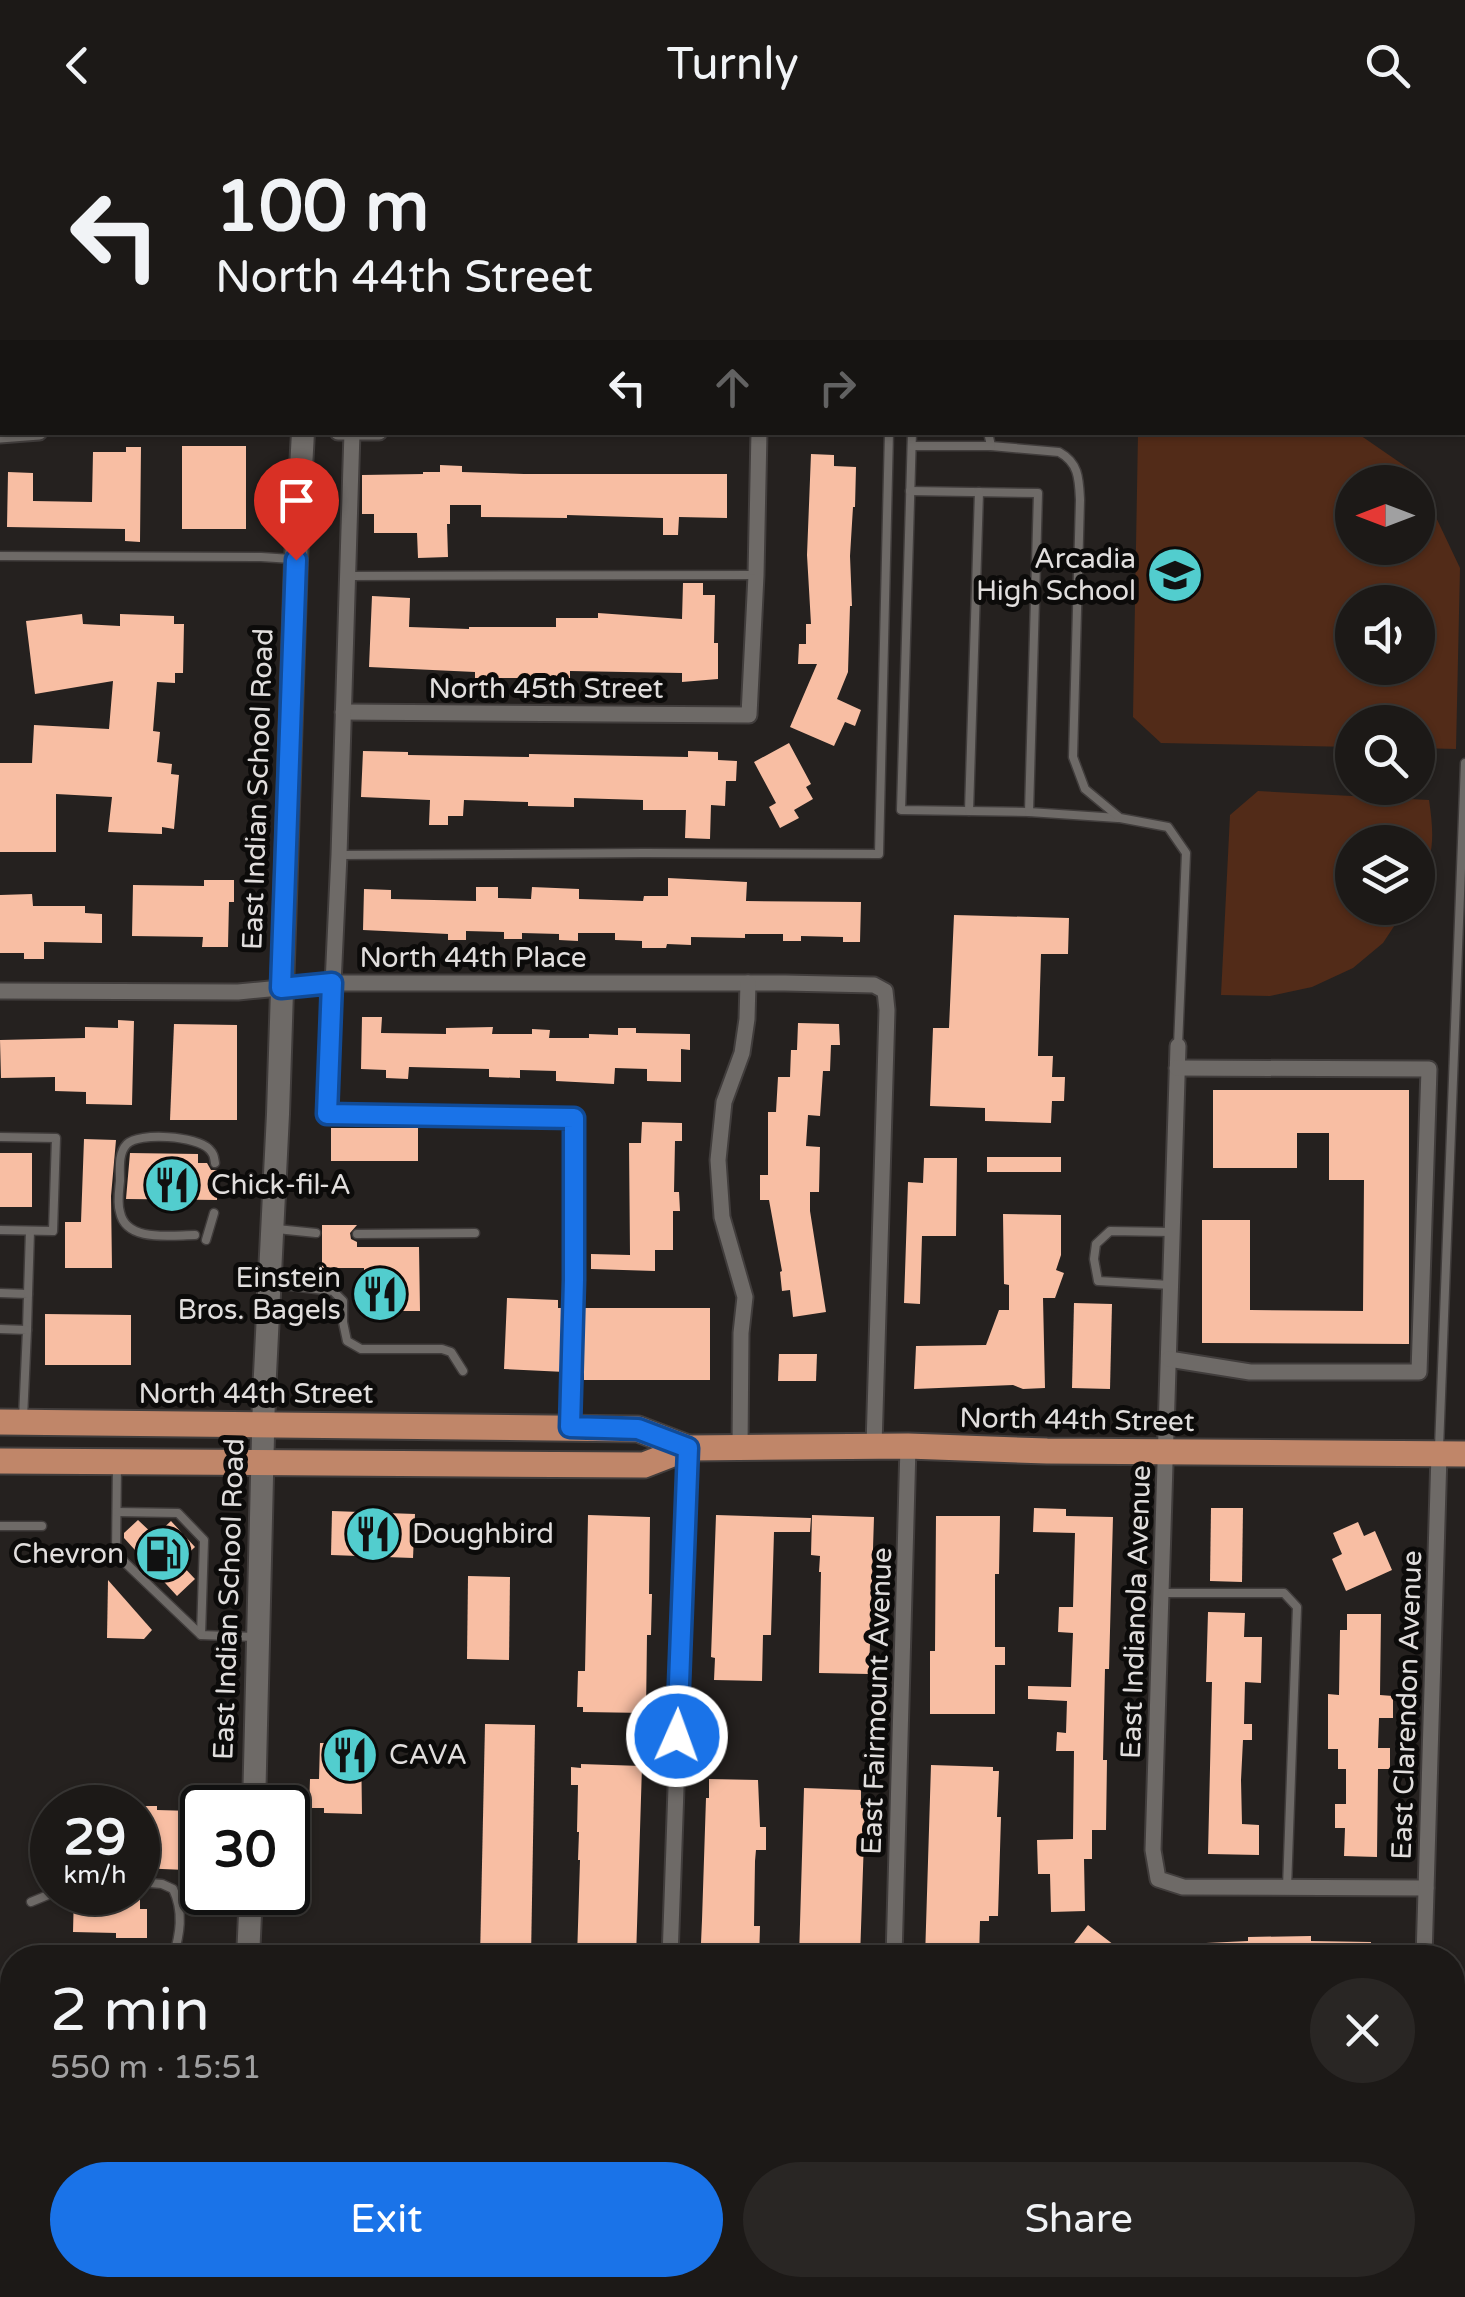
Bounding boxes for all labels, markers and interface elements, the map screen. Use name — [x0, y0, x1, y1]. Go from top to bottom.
icon: back — [50, 38, 105, 93]
text: Turnly — [666, 38, 799, 92]
icon: search — [1360, 38, 1415, 93]
text: 100 m — [215, 166, 429, 250]
icon: left — [50, 170, 180, 300]
text: North 44th Street — [215, 251, 593, 305]
icon: left — [600, 360, 655, 415]
icon: ahead — [705, 360, 760, 415]
icon: right — [810, 360, 865, 415]
pin — [254, 458, 339, 561]
north arrow — [1335, 465, 1435, 565]
map controls — [1335, 465, 1435, 925]
icon: arrive — [269, 473, 324, 528]
place label: Arcadia High School — [976, 542, 1136, 608]
school or university icon: Arcadia High School — [1145, 545, 1205, 605]
button: sound — [1335, 585, 1435, 685]
street label: East Indian School Road — [235, 627, 281, 951]
street label: North 45th Street — [428, 672, 664, 706]
button: search — [1335, 705, 1435, 805]
button: layers — [1335, 825, 1435, 925]
street label: North 44th Place — [359, 941, 587, 975]
restaurant icon: Chick-fil-A — [142, 1155, 202, 1215]
place label: Chick-fil-A — [211, 1168, 351, 1202]
place label: Einstein Bros. Bagels — [177, 1261, 341, 1327]
restaurant icon: Einstein Bros. Bagels — [350, 1264, 410, 1324]
street label: North 44th Street — [138, 1377, 374, 1411]
street label: North 44th Street — [959, 1401, 1195, 1439]
street label: East Indian School Road — [206, 1437, 252, 1761]
street label: East Indianola Avenue — [1114, 1464, 1158, 1760]
restaurant icon: Doughbird — [343, 1504, 403, 1564]
place label: Doughbird — [412, 1517, 554, 1551]
fuel station icon: Chevron — [133, 1524, 193, 1584]
place label: Chevron — [13, 1537, 124, 1571]
street label: East Fairmount Avenue — [855, 1547, 899, 1855]
street label: East Clarendon Avenue — [1385, 1550, 1429, 1860]
position arrow — [625, 1684, 729, 1788]
restaurant icon: CAVA — [320, 1725, 380, 1785]
place label: CAVA — [389, 1738, 467, 1772]
speed limit sign: 30 — [180, 1785, 310, 1915]
text: 29 — [64, 1808, 126, 1868]
text: km/h — [64, 1860, 126, 1890]
text: 2 min — [50, 1975, 210, 2047]
button: close — [1310, 1978, 1415, 2083]
text: 550 m · 15:51 — [50, 2049, 262, 2087]
button: Exit — [50, 2162, 723, 2277]
button: Share — [743, 2162, 1415, 2277]

